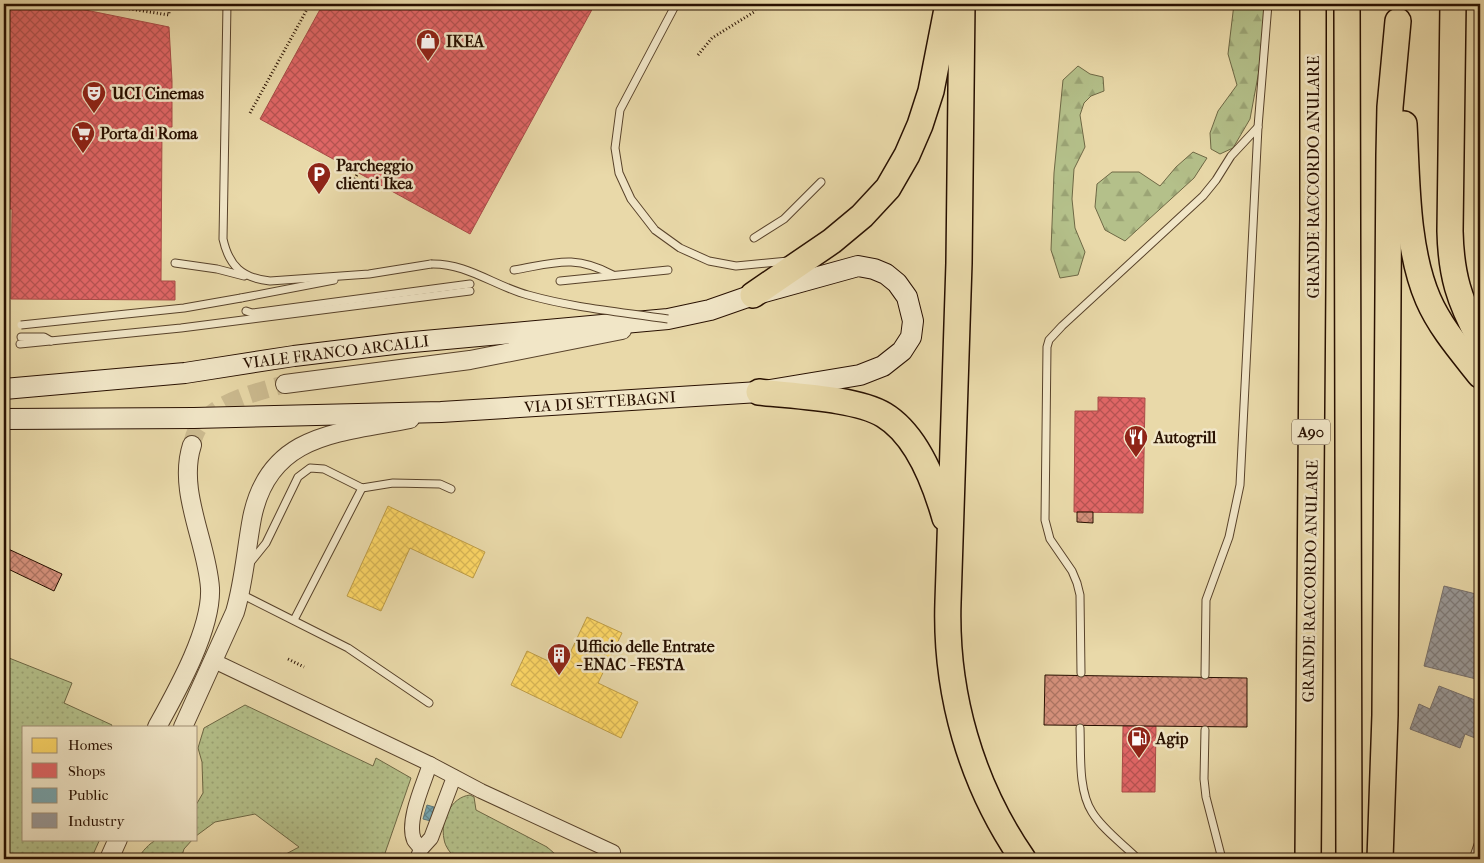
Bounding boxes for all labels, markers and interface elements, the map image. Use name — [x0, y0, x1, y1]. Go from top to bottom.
shop icon: IKEA — [415, 28, 441, 62]
place label: IKEA — [446, 32, 485, 51]
street label: GRANDE RACCORDO ANULARE — [1304, 55, 1323, 298]
theatre icon: UCI Cinemas — [81, 80, 107, 114]
place label: UCI Cinemas — [111, 84, 204, 103]
supermarket icon: Porta di Roma — [70, 120, 96, 154]
place label: Porta di Roma — [100, 124, 198, 143]
place label: Parcheggio clienti Ikea — [336, 156, 413, 193]
parking icon: Parcheggio clienti Ikea — [306, 161, 332, 195]
street label: VIALE FRANCO ARCALLI — [241, 331, 430, 373]
street label: VIA DI SETTEBAGNI — [523, 387, 676, 417]
road number: A90 — [1292, 420, 1330, 444]
restaurant icon: Autogrill — [1123, 424, 1149, 458]
place label: Autogrill — [1153, 428, 1217, 448]
street label: GRANDE RACCORDO ANULARE — [1298, 459, 1322, 703]
place label: Ufficio delle Entrate - ENAC - FESTA — [575, 637, 715, 674]
building icon: Ufficio delle Entrate - ENAC - FESTA — [546, 642, 572, 676]
fuel station icon: Agip — [1126, 725, 1152, 759]
legend — [22, 726, 198, 840]
place label: Agip — [1155, 729, 1189, 749]
text: Homes — [68, 736, 113, 754]
text: Shops — [68, 762, 106, 780]
text: Public — [68, 786, 109, 804]
text: Industry — [68, 812, 125, 830]

